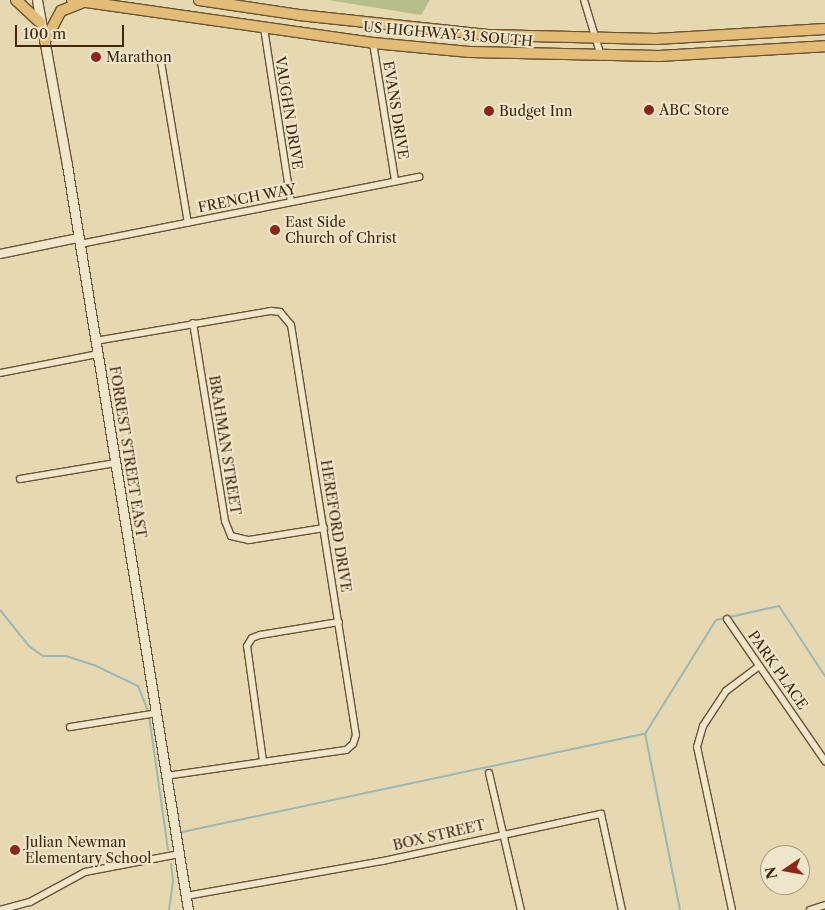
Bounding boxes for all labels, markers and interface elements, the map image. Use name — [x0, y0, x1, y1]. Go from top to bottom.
scale bar — [18, 15, 126, 47]
street label: US HIGHWAY 31 SOUTH — [362, 18, 534, 50]
text: 100 m — [23, 24, 66, 43]
place label: Marathon — [106, 49, 172, 65]
marker: Marathon — [90, 51, 102, 63]
street label: VAUGHN DRIVE — [272, 55, 306, 171]
street label: EVANS DRIVE — [380, 60, 412, 160]
place label: ABC Store — [659, 102, 729, 118]
place label: Budget Inn — [499, 103, 573, 119]
marker: ABC Store — [643, 104, 655, 116]
marker: Budget Inn — [483, 105, 495, 117]
street label: FRENCH WAY — [196, 180, 298, 216]
place label: East Side Church of Christ — [285, 214, 397, 246]
marker: East Side Church of Christ — [269, 224, 281, 236]
street label: FORREST STREET EAST — [106, 364, 150, 540]
street label: BRAHMAN STREET — [206, 374, 244, 516]
street label: HEREFORD DRIVE — [317, 459, 355, 593]
street label: PARK PLACE — [745, 627, 811, 713]
street label: BOX STREET — [391, 816, 487, 854]
place label: Julian Newman Elementary School — [25, 834, 152, 866]
marker: Julian Newman Elementary School — [9, 844, 21, 856]
north arrow — [760, 845, 810, 895]
text: N — [761, 865, 781, 881]

